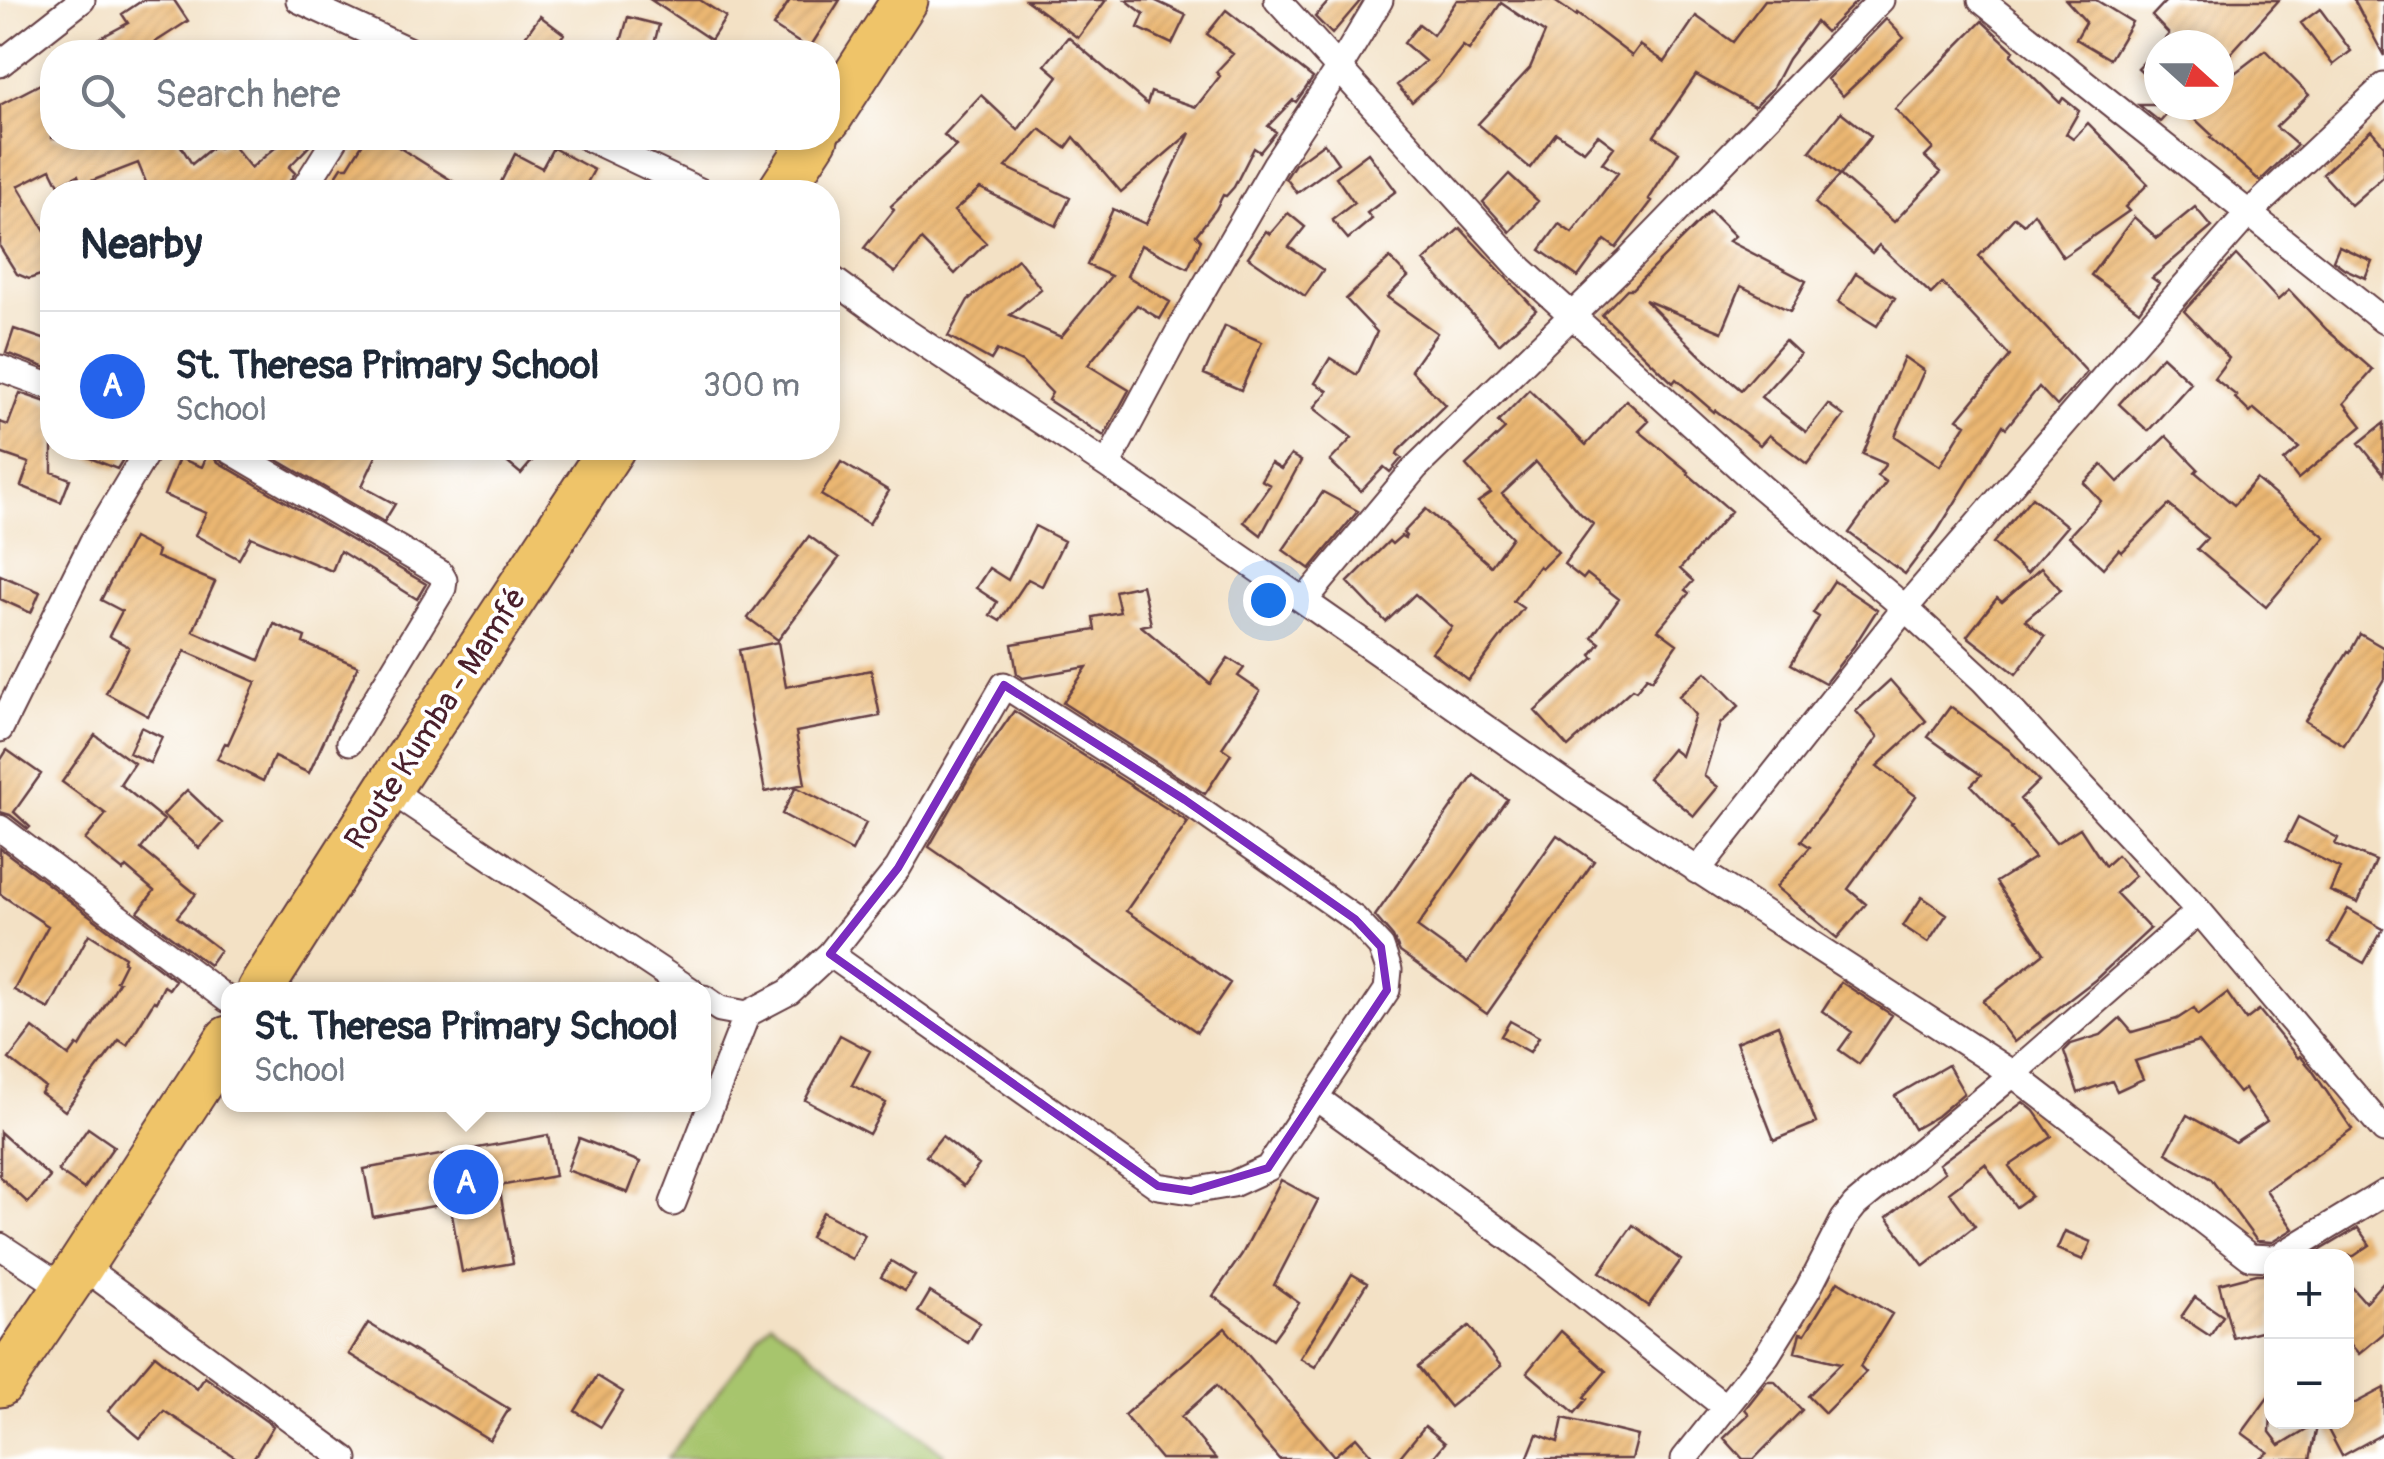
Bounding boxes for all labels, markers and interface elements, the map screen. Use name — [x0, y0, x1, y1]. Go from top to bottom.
north arrow — [2144, 30, 2234, 120]
search box — [40, 40, 840, 150]
icon: search — [75, 68, 130, 123]
text: Search here — [155, 71, 341, 119]
text: Nearby — [80, 219, 202, 271]
text: St. Theresa Primary School — [175, 342, 599, 390]
text: A — [102, 366, 123, 406]
text: 300 m — [703, 366, 800, 406]
text: School — [175, 390, 267, 430]
your location — [1243, 575, 1294, 626]
street label: Route Kumba - Mamfé — [336, 580, 536, 857]
popup — [221, 982, 711, 1112]
text: St. Theresa Primary School — [254, 1003, 678, 1051]
text: School — [254, 1051, 346, 1091]
pin: A — [434, 1144, 498, 1220]
map controls — [2264, 1249, 2354, 1429]
button: + — [2264, 1249, 2354, 1339]
button: − — [2264, 1339, 2354, 1429]

